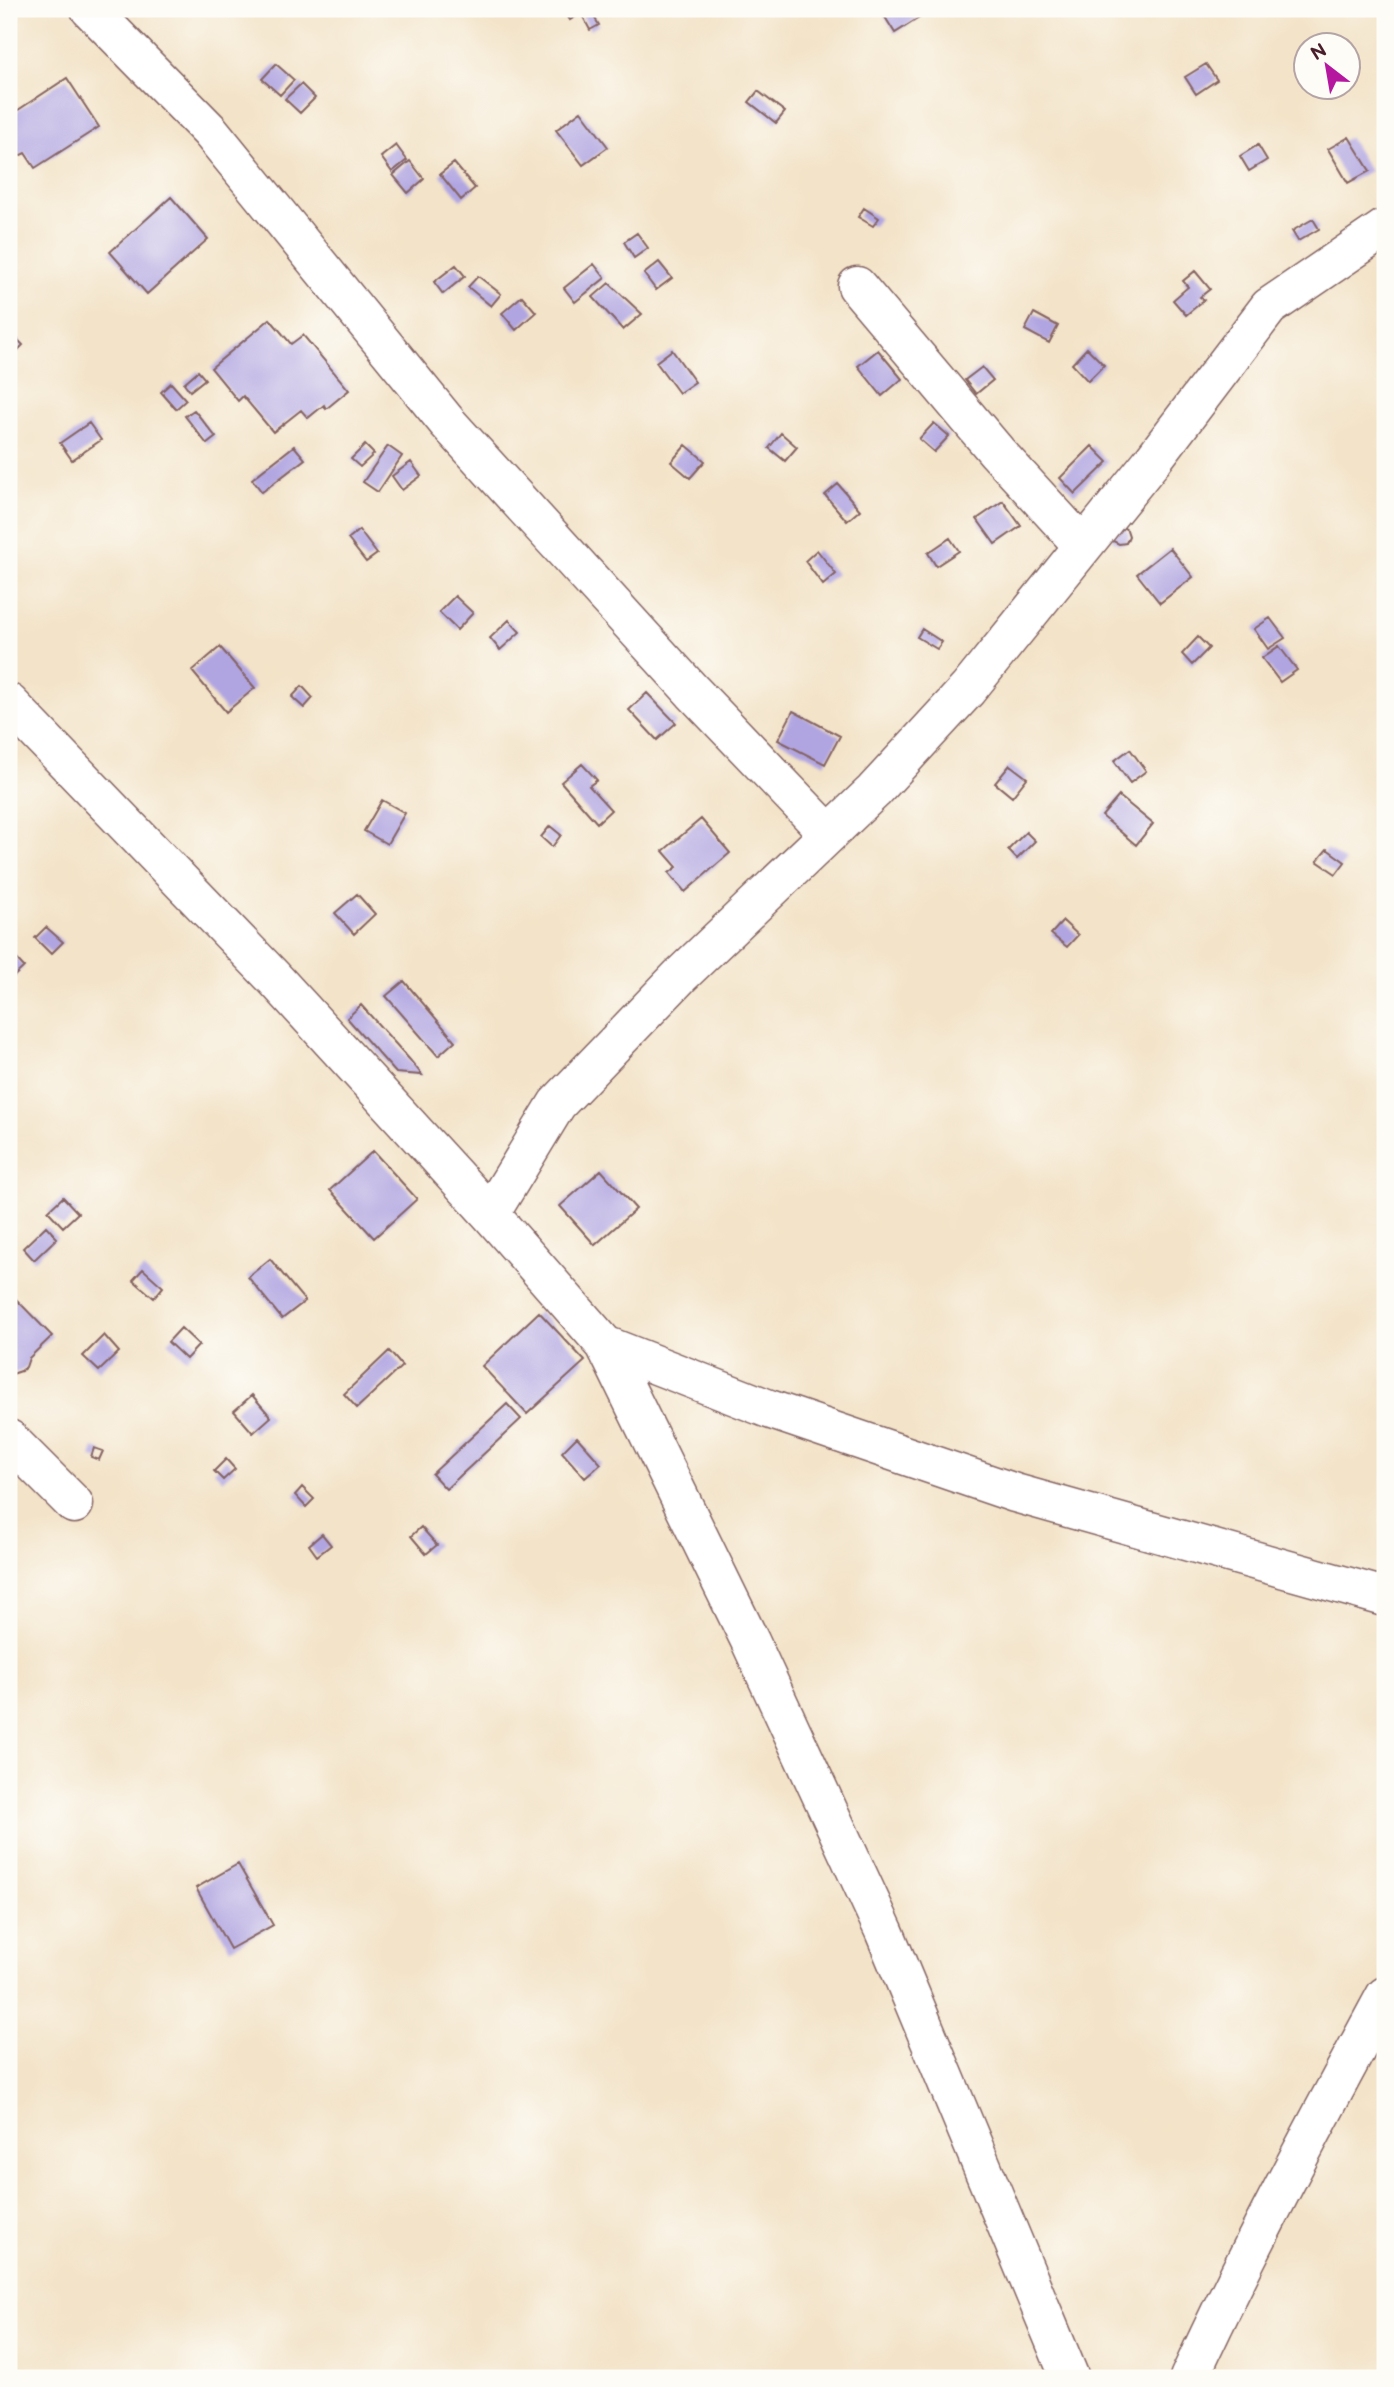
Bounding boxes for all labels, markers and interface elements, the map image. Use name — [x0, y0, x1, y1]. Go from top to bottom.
north arrow — [1292, 32, 1362, 102]
text: N — [1307, 39, 1331, 66]

